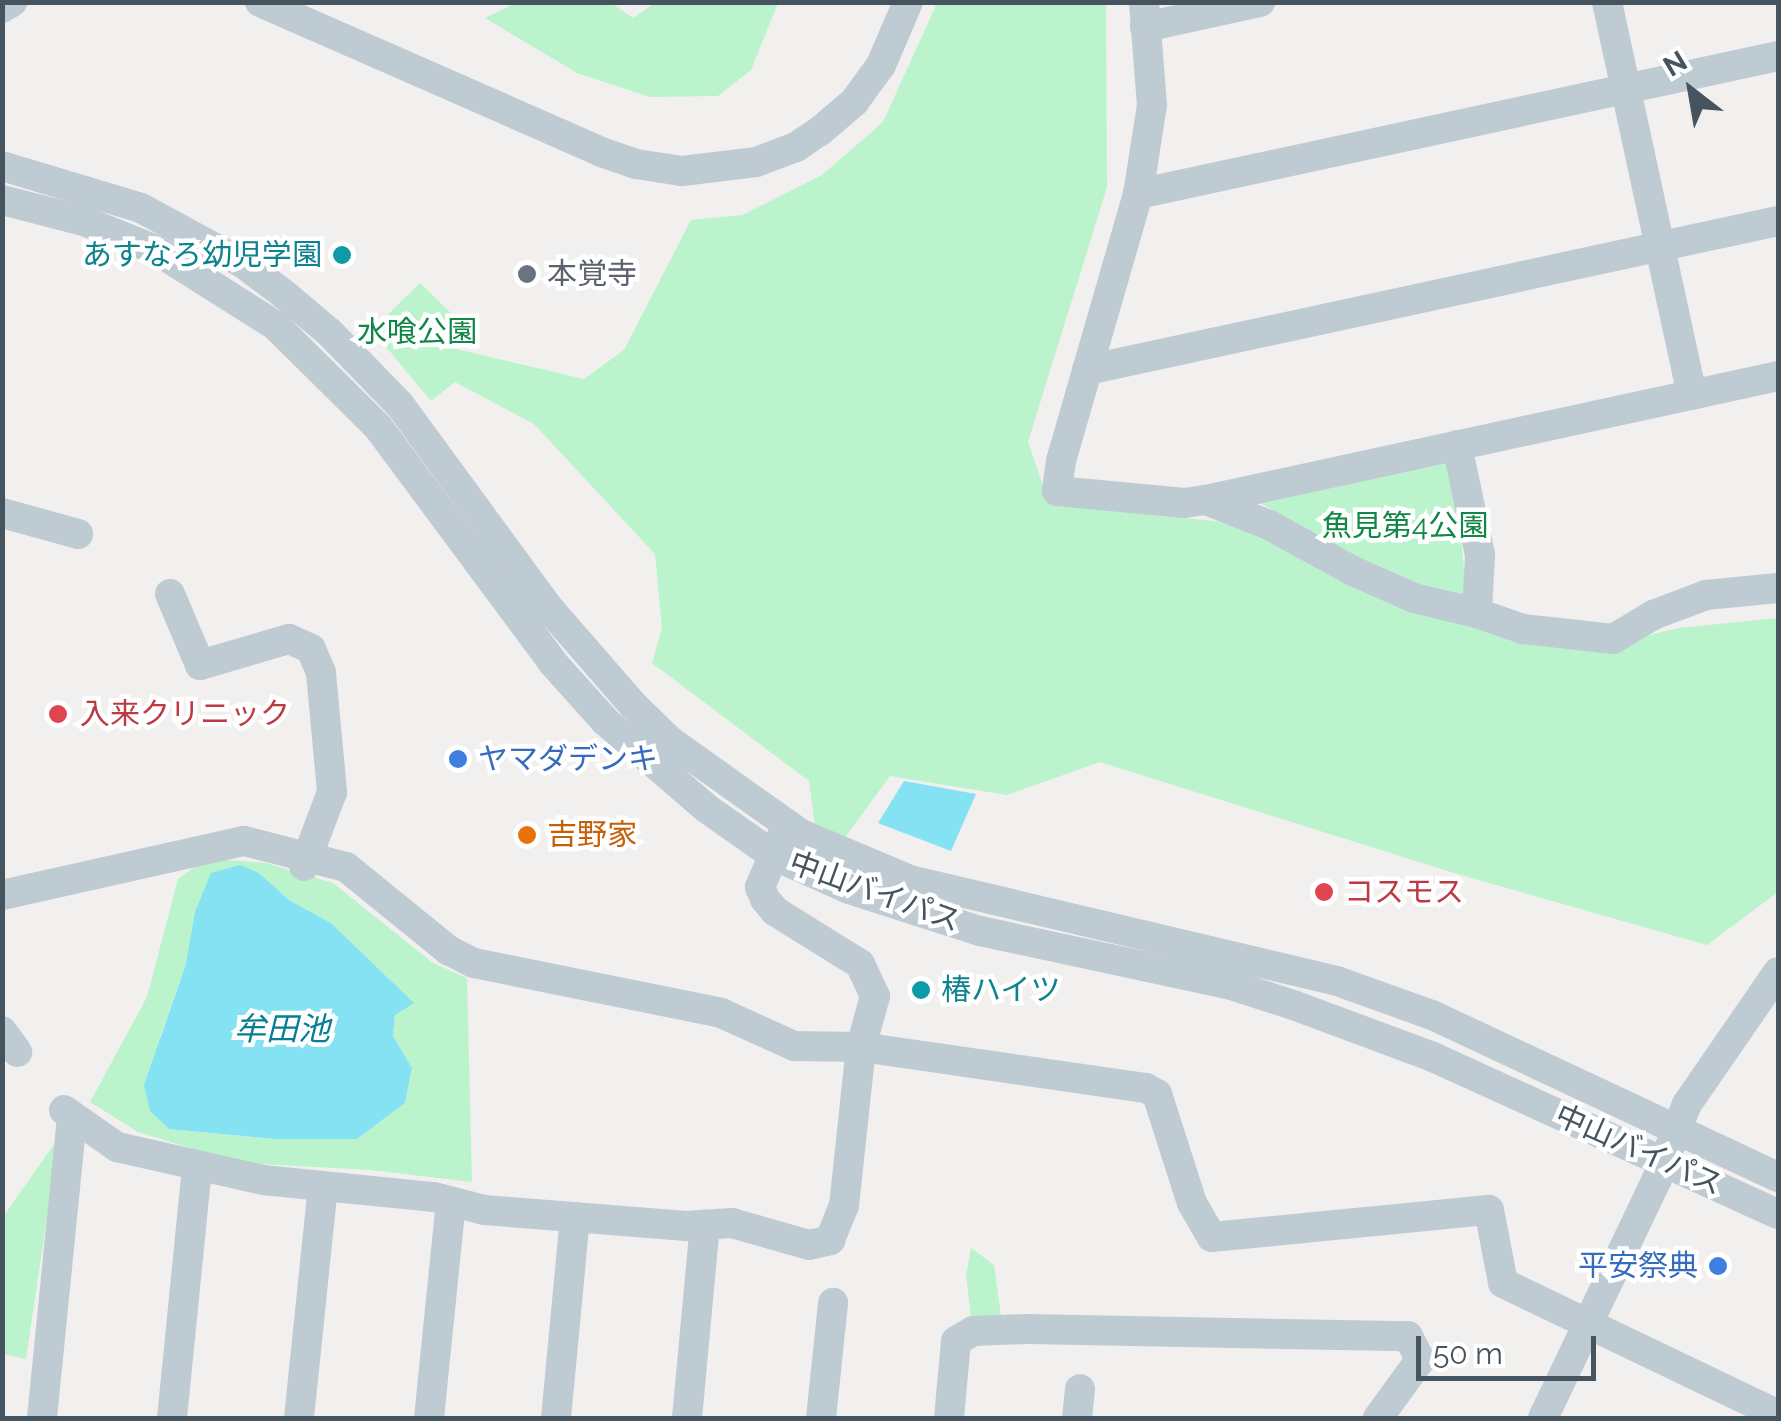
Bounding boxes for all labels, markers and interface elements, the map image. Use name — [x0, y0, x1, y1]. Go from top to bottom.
north arrow — [1641, 40, 1741, 140]
text: N — [1658, 44, 1693, 84]
place label: あすなろ幼児学園 — [82, 237, 322, 273]
marker: あすなろ幼児学園 — [331, 244, 353, 266]
place label: 本覚寺 — [547, 256, 637, 292]
marker: 本覚寺 — [516, 263, 538, 285]
park label: 水喰公園 — [357, 314, 477, 350]
park label: 魚見第4公園 — [1322, 508, 1488, 544]
place label: 入来クリニック — [80, 696, 290, 732]
marker: 入来クリニック — [45, 701, 71, 727]
place label: ヤマダデンキ — [478, 741, 658, 777]
marker: ヤマダデンキ — [447, 748, 469, 770]
place label: 吉野家 — [547, 817, 637, 853]
marker: 吉野家 — [516, 824, 538, 846]
street label: 中山バイパス — [784, 844, 966, 940]
place label: コスモス — [1344, 874, 1464, 910]
marker: コスモス — [1313, 881, 1335, 903]
place label: 椿ハイツ — [941, 972, 1061, 1008]
marker: 椿ハイツ — [910, 979, 932, 1001]
water label: 牟田池 — [234, 1010, 330, 1048]
street label: 中山バイパス — [1549, 1097, 1729, 1203]
place label: 平安祭典 — [1578, 1248, 1698, 1284]
marker: 平安祭典 — [1707, 1255, 1729, 1277]
scale bar — [1421, 1316, 1601, 1378]
text: 50 m — [1433, 1336, 1503, 1371]

